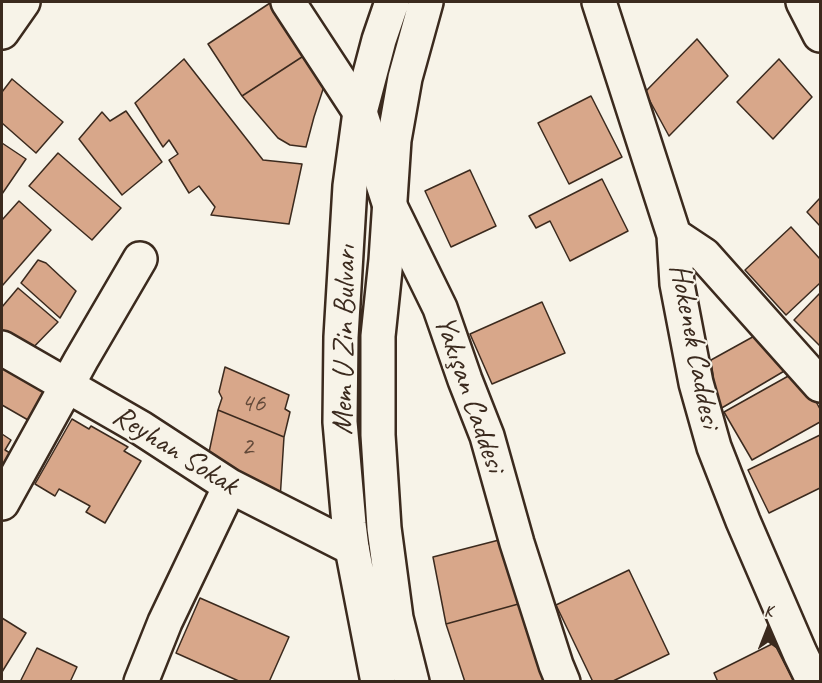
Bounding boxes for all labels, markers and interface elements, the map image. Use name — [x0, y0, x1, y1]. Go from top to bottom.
street label: Mem U Zin Bulvarı — [325, 245, 365, 435]
street label: Hokenek Caddesi — [660, 261, 728, 431]
street label: Yakışan Caddesi — [425, 311, 513, 477]
house number: 46 — [241, 388, 265, 420]
street label: Reyhan Sokak — [106, 398, 244, 504]
house number: 2 — [241, 431, 253, 463]
north arrow — [738, 599, 798, 659]
text: K — [764, 601, 772, 621]

